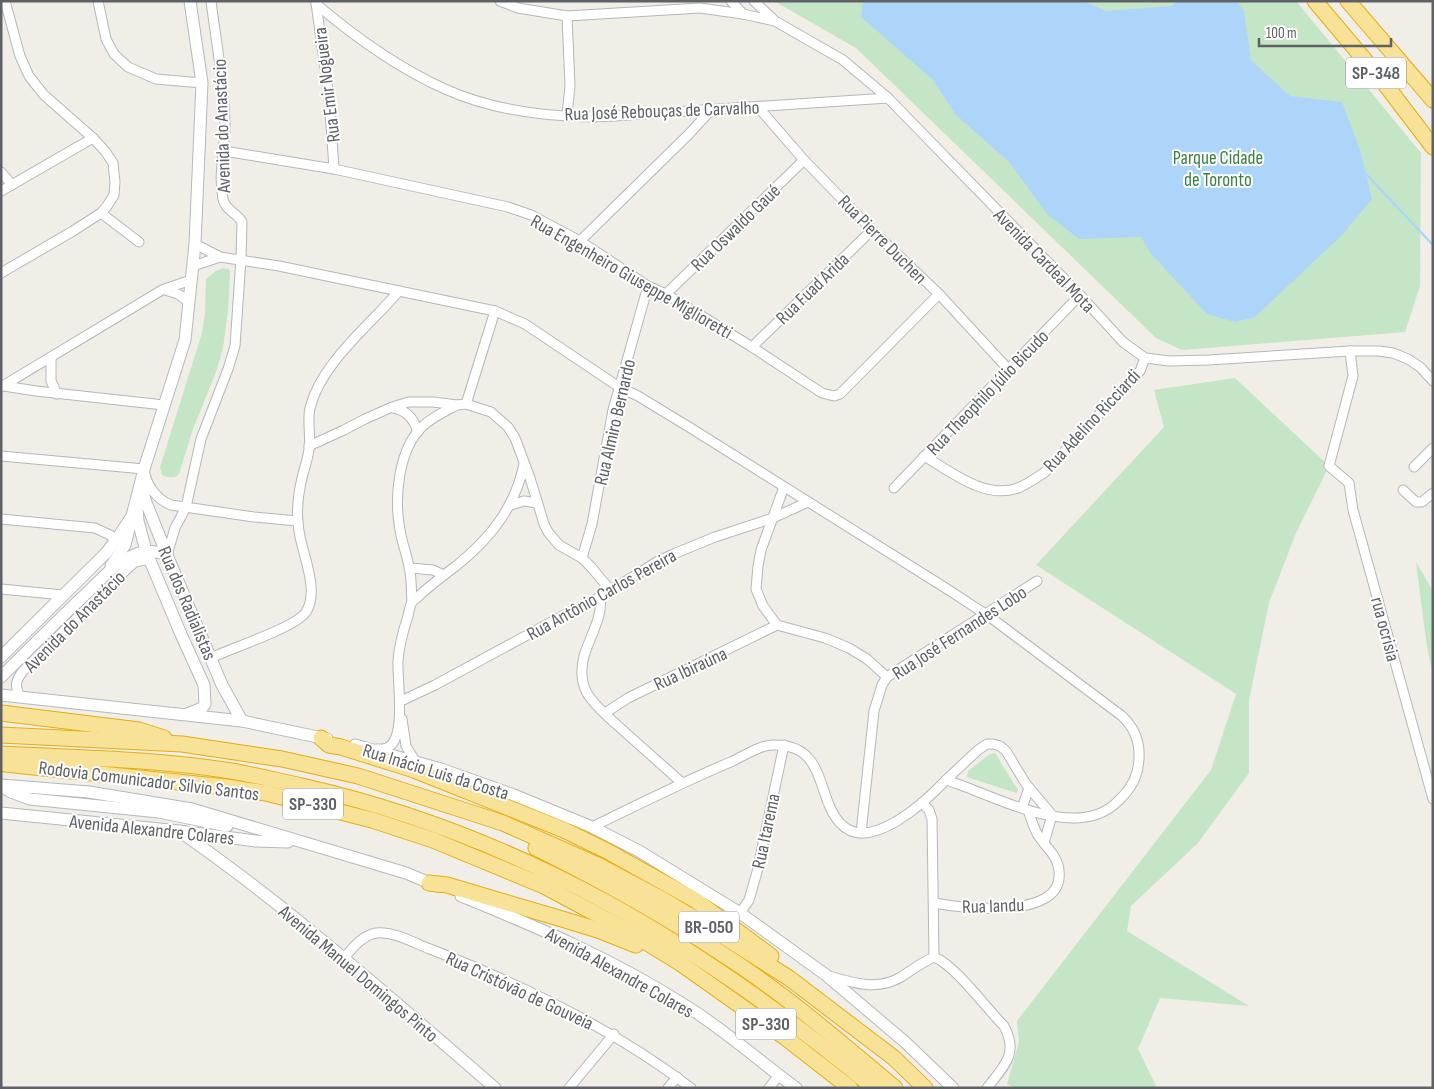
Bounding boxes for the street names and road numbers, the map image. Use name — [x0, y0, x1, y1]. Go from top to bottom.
street label: Rua Emir Nogueira — [309, 26, 346, 144]
street label: Avenida do Anastácio — [209, 58, 236, 194]
road number: SP-348 — [1346, 58, 1406, 88]
street label: Rua José Rebouças de Carvalho — [564, 97, 760, 126]
street label: Rua Oswaldo Gaué — [686, 180, 786, 277]
street label: Rua Pierre Duchen — [833, 191, 931, 289]
street label: Avenida Cardeal Mota — [988, 204, 1099, 318]
street label: Rua Engenheiro Giuseppe Miglioretti — [526, 210, 736, 345]
street label: Rua Fuad Arida — [772, 248, 855, 330]
street label: Rua Theophilo Júlio Bicudo — [922, 325, 1054, 461]
street label: Rua Almiro Bernardo — [590, 357, 641, 488]
street label: Rua Adelino Ricciardi — [1039, 365, 1145, 477]
street label: Rua dos Radialistas — [152, 543, 221, 664]
street label: Rua Antônio Carlos Pereira — [523, 545, 680, 646]
street label: Avenida do Anastácio — [19, 566, 131, 678]
street label: Rua José Fernandes Lobo — [888, 581, 1031, 685]
street label: rua ocrisia — [1365, 595, 1404, 664]
street label: Rua Ibiraúna — [650, 642, 731, 696]
street label: Rua Inácio Luis da Costa — [360, 739, 511, 806]
street label: Rodovia Comunicador Silvio Santos — [37, 757, 261, 806]
road number: SP-330 — [283, 789, 343, 820]
street label: Rua Itarema — [747, 792, 786, 871]
street label: Avenida Alexandre Colares — [67, 810, 236, 851]
street label: Rua Iandu — [962, 894, 1025, 919]
street label: Avenida Manuel Domingos Pinto — [273, 900, 442, 1048]
road number: BR-050 — [679, 912, 739, 942]
street label: Avenida Alexandre Colares — [540, 923, 697, 1024]
street label: Rua Cristóvão de Gouveia — [442, 947, 597, 1036]
road number: SP-330 — [736, 1009, 796, 1040]

